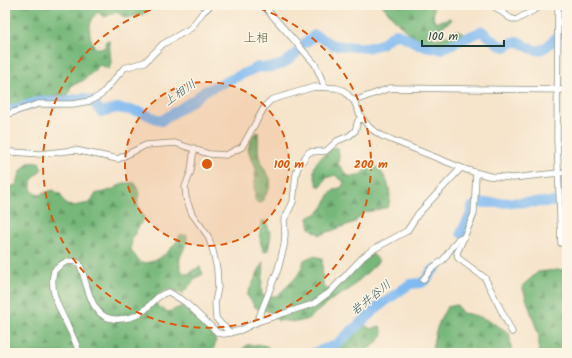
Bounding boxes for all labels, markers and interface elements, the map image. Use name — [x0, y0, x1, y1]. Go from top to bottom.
scale bar — [422, 22, 504, 48]
text: 100 m — [428, 27, 459, 46]
district label: 上相 — [243, 28, 269, 49]
water label: 上相川 — [160, 75, 200, 111]
text: 100 m — [274, 155, 304, 174]
text: 200 m — [354, 155, 388, 174]
centre of rings — [200, 157, 214, 171]
water label: 岩井谷川 — [346, 276, 396, 320]

